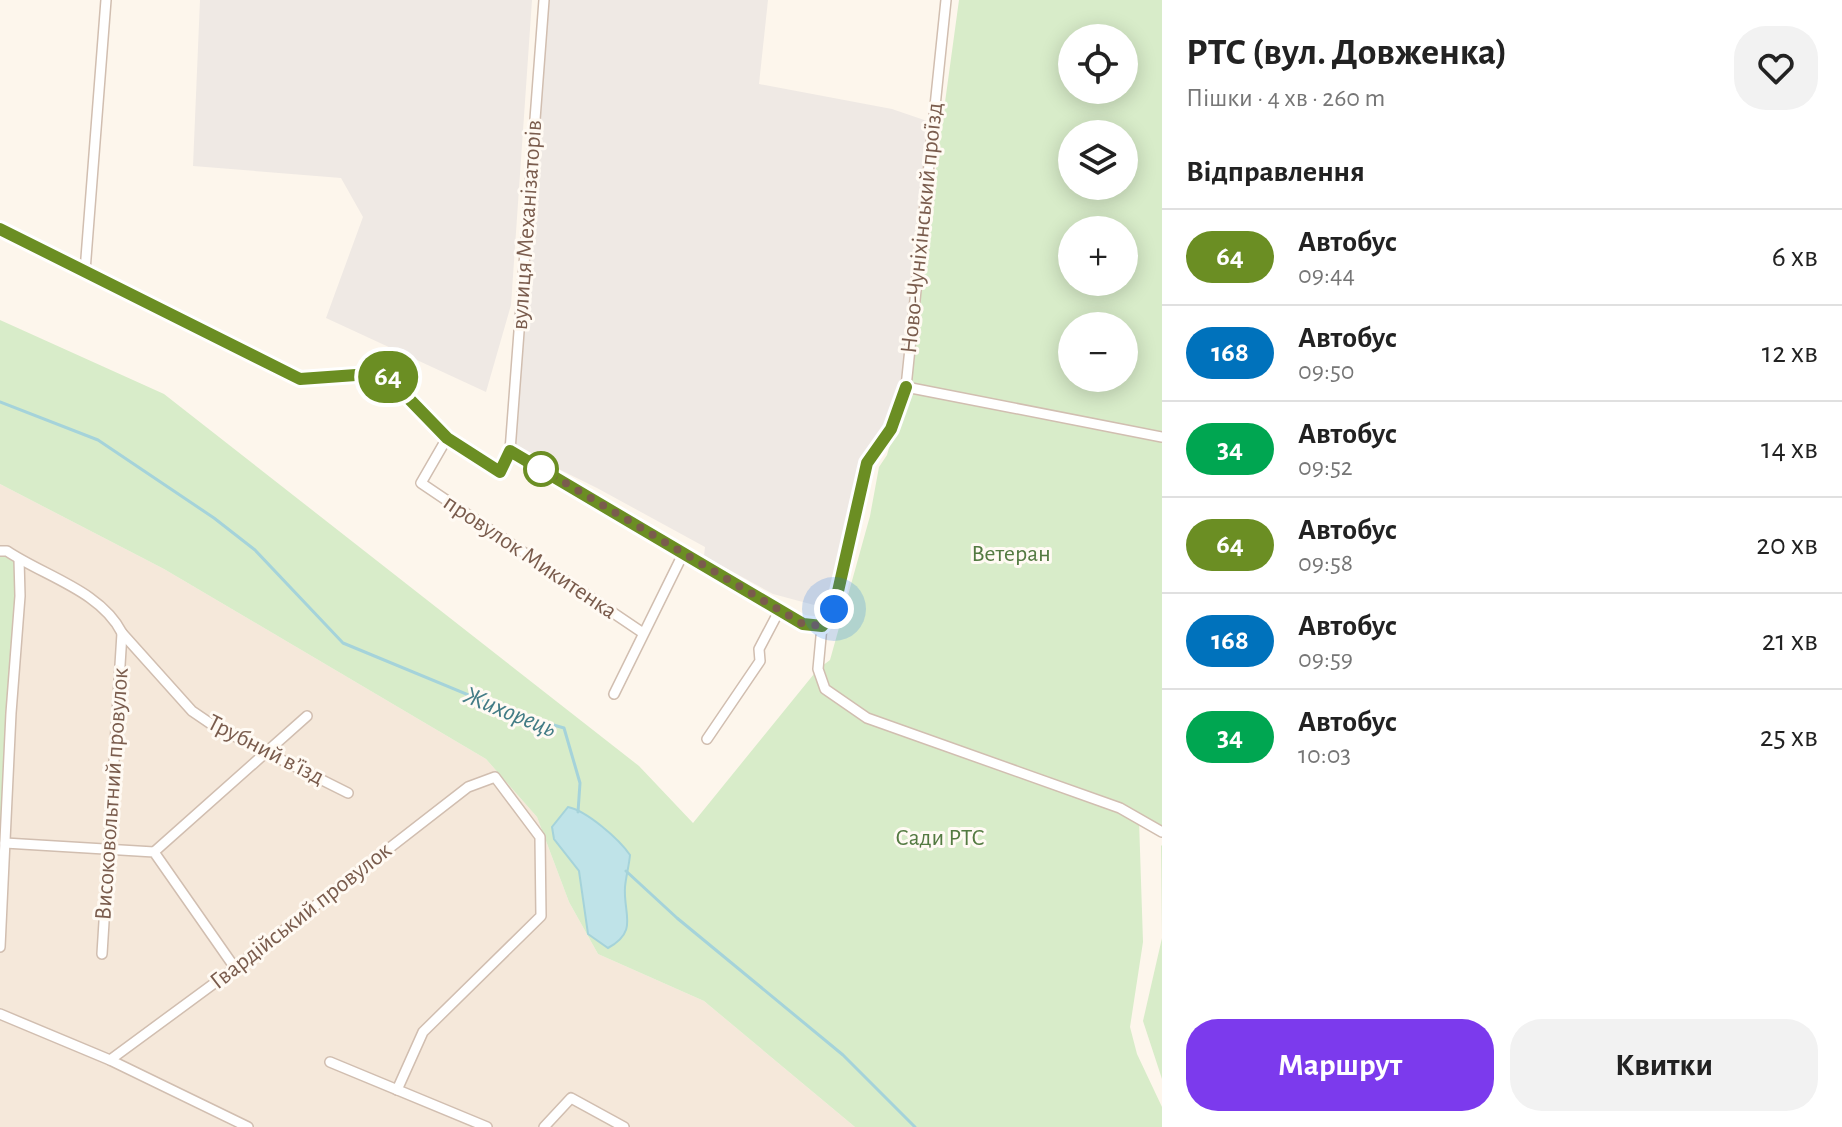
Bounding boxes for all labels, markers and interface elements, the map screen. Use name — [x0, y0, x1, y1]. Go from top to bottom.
map controls — [1058, 24, 1138, 392]
button: locate — [1058, 24, 1138, 104]
button: heart — [1734, 26, 1818, 110]
text: РТС (вул. Довженка) — [1186, 34, 1507, 72]
text: Пішки · 4 хв · 260 m — [1186, 85, 1385, 111]
street label: Ново-Чуніхінський проїзд — [897, 101, 947, 355]
street label: вулиця Механізаторів — [508, 119, 546, 331]
button: layers — [1058, 120, 1138, 200]
text: Відправлення — [1186, 157, 1365, 187]
button: + — [1058, 216, 1138, 296]
text: Автобус — [1298, 227, 1397, 257]
text: 6 хв — [1772, 242, 1818, 272]
text: 64 — [1216, 243, 1244, 271]
text: 09:44 — [1298, 262, 1355, 288]
button: − — [1058, 312, 1138, 392]
text: Автобус — [1298, 323, 1397, 353]
text: 12 хв — [1762, 338, 1818, 368]
text: 168 — [1211, 339, 1249, 367]
line badge: 64 — [352, 351, 424, 403]
text: 09:50 — [1298, 358, 1355, 384]
text: 64 — [374, 363, 402, 391]
text: Автобус — [1298, 419, 1397, 449]
text: 14 хв — [1761, 434, 1818, 464]
text: 34 — [1217, 435, 1243, 463]
unlabelled marker — [524, 452, 558, 486]
text: 09:52 — [1298, 454, 1353, 480]
street label: провулок Микитенка — [439, 490, 621, 624]
text: Автобус — [1298, 515, 1397, 545]
text: 20 хв — [1756, 530, 1818, 560]
text: 64 — [1216, 531, 1244, 559]
park label: Ветеран — [971, 542, 1051, 566]
text: 09:58 — [1298, 550, 1353, 576]
your location — [814, 589, 854, 629]
text: Автобус — [1298, 611, 1397, 641]
text: 21 хв — [1762, 626, 1818, 656]
text: 168 — [1211, 627, 1249, 655]
text: 09:59 — [1298, 646, 1353, 672]
street label: Високовольтний провулок — [91, 667, 133, 921]
water label: Жихорець — [460, 682, 560, 742]
text: Автобус — [1298, 707, 1397, 737]
street label: Трубний в’їзд — [204, 710, 328, 790]
text: 25 хв — [1760, 722, 1818, 752]
text: 34 — [1217, 723, 1243, 751]
text: 10:03 — [1298, 742, 1351, 768]
park label: Сади РТС — [895, 826, 985, 850]
street label: Гвардійський провулок — [206, 838, 396, 994]
button: Маршрут — [1186, 1019, 1494, 1111]
button: Квитки — [1510, 1019, 1818, 1111]

